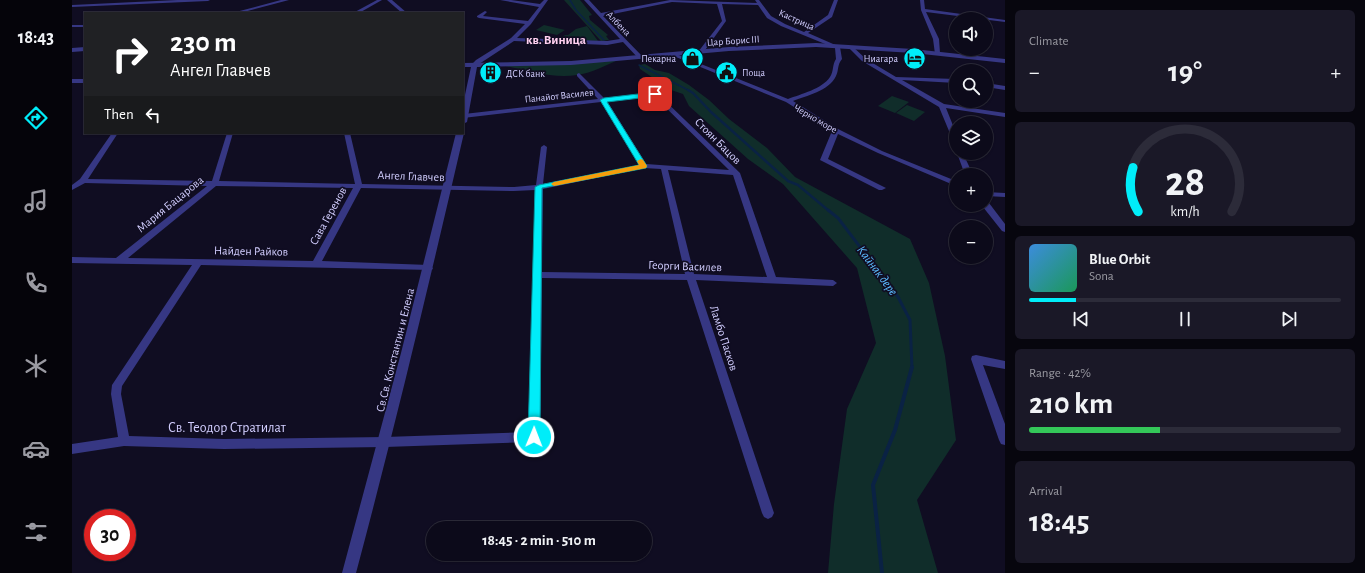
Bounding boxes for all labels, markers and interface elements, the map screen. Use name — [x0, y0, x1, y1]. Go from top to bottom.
street label: Кастрица — [777, 8, 816, 32]
street label: Албена — [604, 9, 633, 38]
map controls — [949, 12, 993, 264]
button: sound — [949, 12, 993, 56]
icon: right — [104, 28, 156, 80]
text: 18:43 — [18, 29, 54, 47]
text: 230 m — [170, 29, 237, 57]
district label: кв. Виница — [526, 34, 586, 47]
street label: Цар Борис III — [706, 34, 760, 48]
text: Climate — [1029, 35, 1068, 48]
shop icon: Пекарна — [679, 45, 705, 71]
hotel icon: Ниагара — [901, 45, 927, 71]
place label: Пекарна — [641, 54, 676, 64]
place label: Ниагара — [864, 54, 898, 64]
text: 19° — [1168, 57, 1202, 87]
public building icon: Поща — [713, 59, 739, 85]
building icon: ДСК банк — [477, 60, 503, 86]
text: − — [1029, 61, 1040, 83]
text: + — [1330, 61, 1341, 83]
text: Ангел Главчев — [170, 62, 271, 80]
button: search — [949, 64, 993, 108]
place label: Поща — [742, 68, 766, 78]
place label: ДСК банк — [506, 69, 545, 79]
pin — [638, 77, 672, 111]
icon: arrive — [644, 83, 666, 105]
street label: Панайот Василев — [524, 87, 594, 105]
street label: Черно море — [792, 103, 839, 135]
icon: directions — [22, 104, 50, 132]
icon: left — [142, 104, 164, 126]
text: Then — [104, 107, 134, 122]
street label: Стоян Бацов — [693, 116, 744, 167]
button: layers — [949, 116, 993, 160]
text: 28 — [1165, 162, 1205, 203]
button: + — [949, 168, 993, 212]
street label: Ангел Главчев — [377, 169, 445, 183]
street label: Мария Бацарова — [134, 173, 206, 234]
street label: Сава Геренов — [307, 185, 349, 247]
icon: music — [22, 187, 50, 215]
text: km/h — [1170, 205, 1200, 219]
button: − — [949, 220, 993, 264]
street label: Найден Райков — [214, 244, 289, 258]
water label: Кайнак дере — [854, 244, 900, 298]
text: Blue Orbit — [1089, 252, 1150, 267]
street label: Георги Василев — [648, 259, 723, 273]
icon: phone — [22, 269, 50, 297]
text: Sona — [1089, 270, 1114, 283]
street label: Св.Св. Константин и Елена — [374, 286, 416, 413]
street label: Ламбо Пасков — [708, 304, 740, 372]
icon: previous — [1070, 308, 1092, 330]
icon: pause — [1174, 308, 1196, 330]
icon: next — [1278, 308, 1300, 330]
icon: climate — [22, 352, 50, 380]
text: Range · 42% — [1029, 367, 1091, 380]
text: 210 km — [1029, 389, 1113, 419]
position arrow — [513, 416, 555, 458]
street label: Св. Теодор Стратилат — [168, 421, 287, 435]
icon: car — [22, 435, 50, 463]
text: Arrival — [1029, 485, 1062, 498]
text: 18:45 — [1029, 507, 1090, 537]
speed limit sign: 30 — [84, 509, 136, 561]
icon: filters — [22, 518, 50, 546]
text: 18:45 · 2 min · 510 m — [482, 533, 596, 548]

